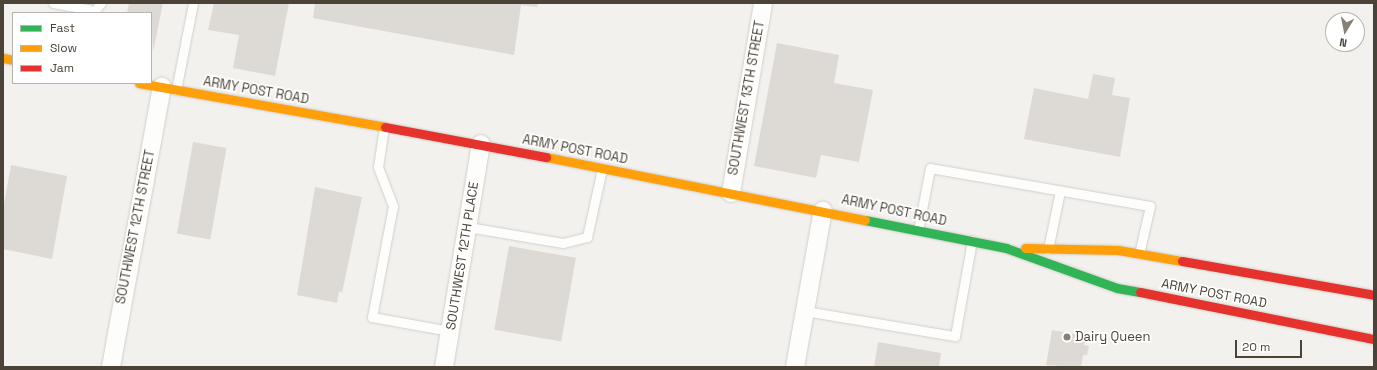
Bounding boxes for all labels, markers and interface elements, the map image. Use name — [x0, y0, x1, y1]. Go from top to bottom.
legend — [12, 12, 152, 84]
north arrow — [1325, 12, 1365, 52]
street label: SOUTHWEST 13TH STREET — [726, 19, 768, 177]
text: Fast — [50, 20, 75, 36]
text: N — [1338, 35, 1348, 50]
text: Slow — [50, 40, 77, 56]
text: Jam — [50, 60, 74, 76]
street label: ARMY POST ROAD — [202, 74, 310, 108]
street label: ARMY POST ROAD — [521, 132, 629, 168]
street label: SOUTHWEST 12TH STREET — [113, 148, 159, 306]
street label: SOUTHWEST 12TH PLACE — [444, 181, 482, 331]
street label: ARMY POST ROAD — [840, 192, 948, 230]
street label: ARMY POST ROAD — [1160, 276, 1268, 312]
place label: Dairy Queen — [1075, 329, 1150, 345]
marker: Dairy Queen — [1062, 332, 1072, 342]
scale bar — [1237, 332, 1304, 358]
text: 20 m — [1242, 339, 1270, 355]

